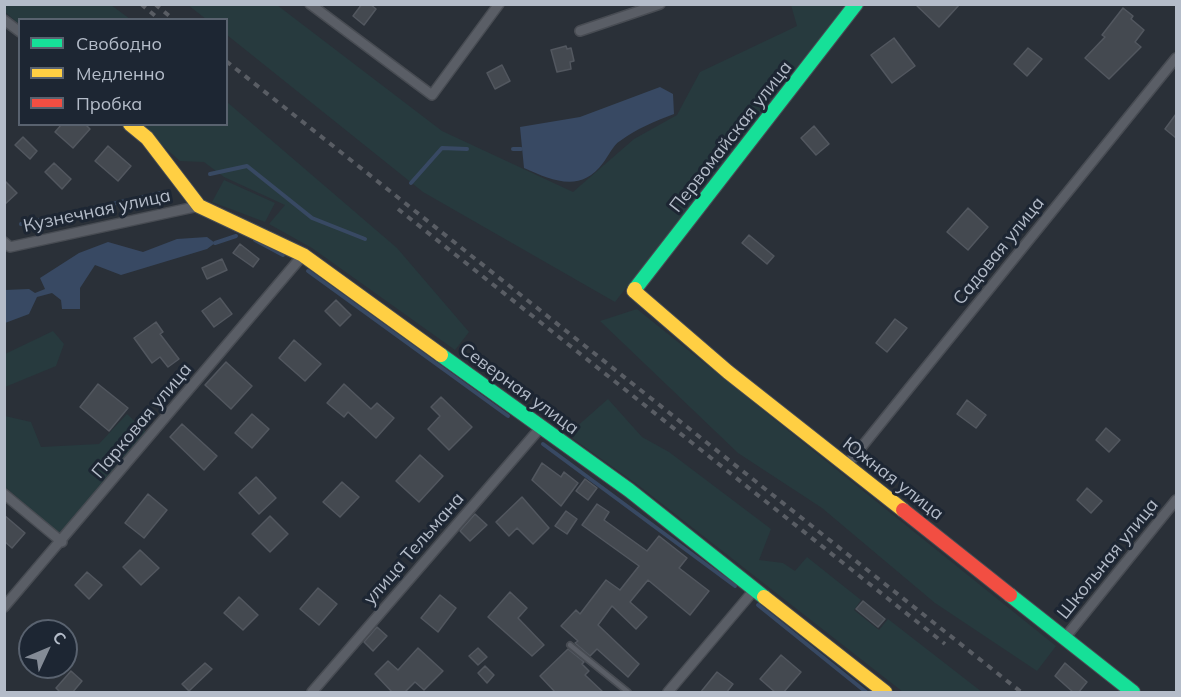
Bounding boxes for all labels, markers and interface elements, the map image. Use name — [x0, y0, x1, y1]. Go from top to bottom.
legend — [18, 18, 228, 126]
text: Свободно — [76, 32, 162, 55]
street label: Первомайская улица — [665, 57, 797, 217]
text: Медленно — [76, 62, 165, 85]
text: Пробка — [76, 92, 142, 115]
street label: Кузнечная улица — [21, 185, 173, 237]
street label: Садовая улица — [949, 193, 1049, 309]
street label: Северная улица — [455, 339, 583, 439]
street label: Парковая улица — [87, 359, 197, 483]
street label: Южная улица — [838, 433, 948, 525]
street label: улица Тельмана — [359, 488, 469, 610]
street label: Школьная улица — [1053, 494, 1163, 624]
north arrow — [18, 619, 78, 679]
text: С — [49, 627, 71, 649]

